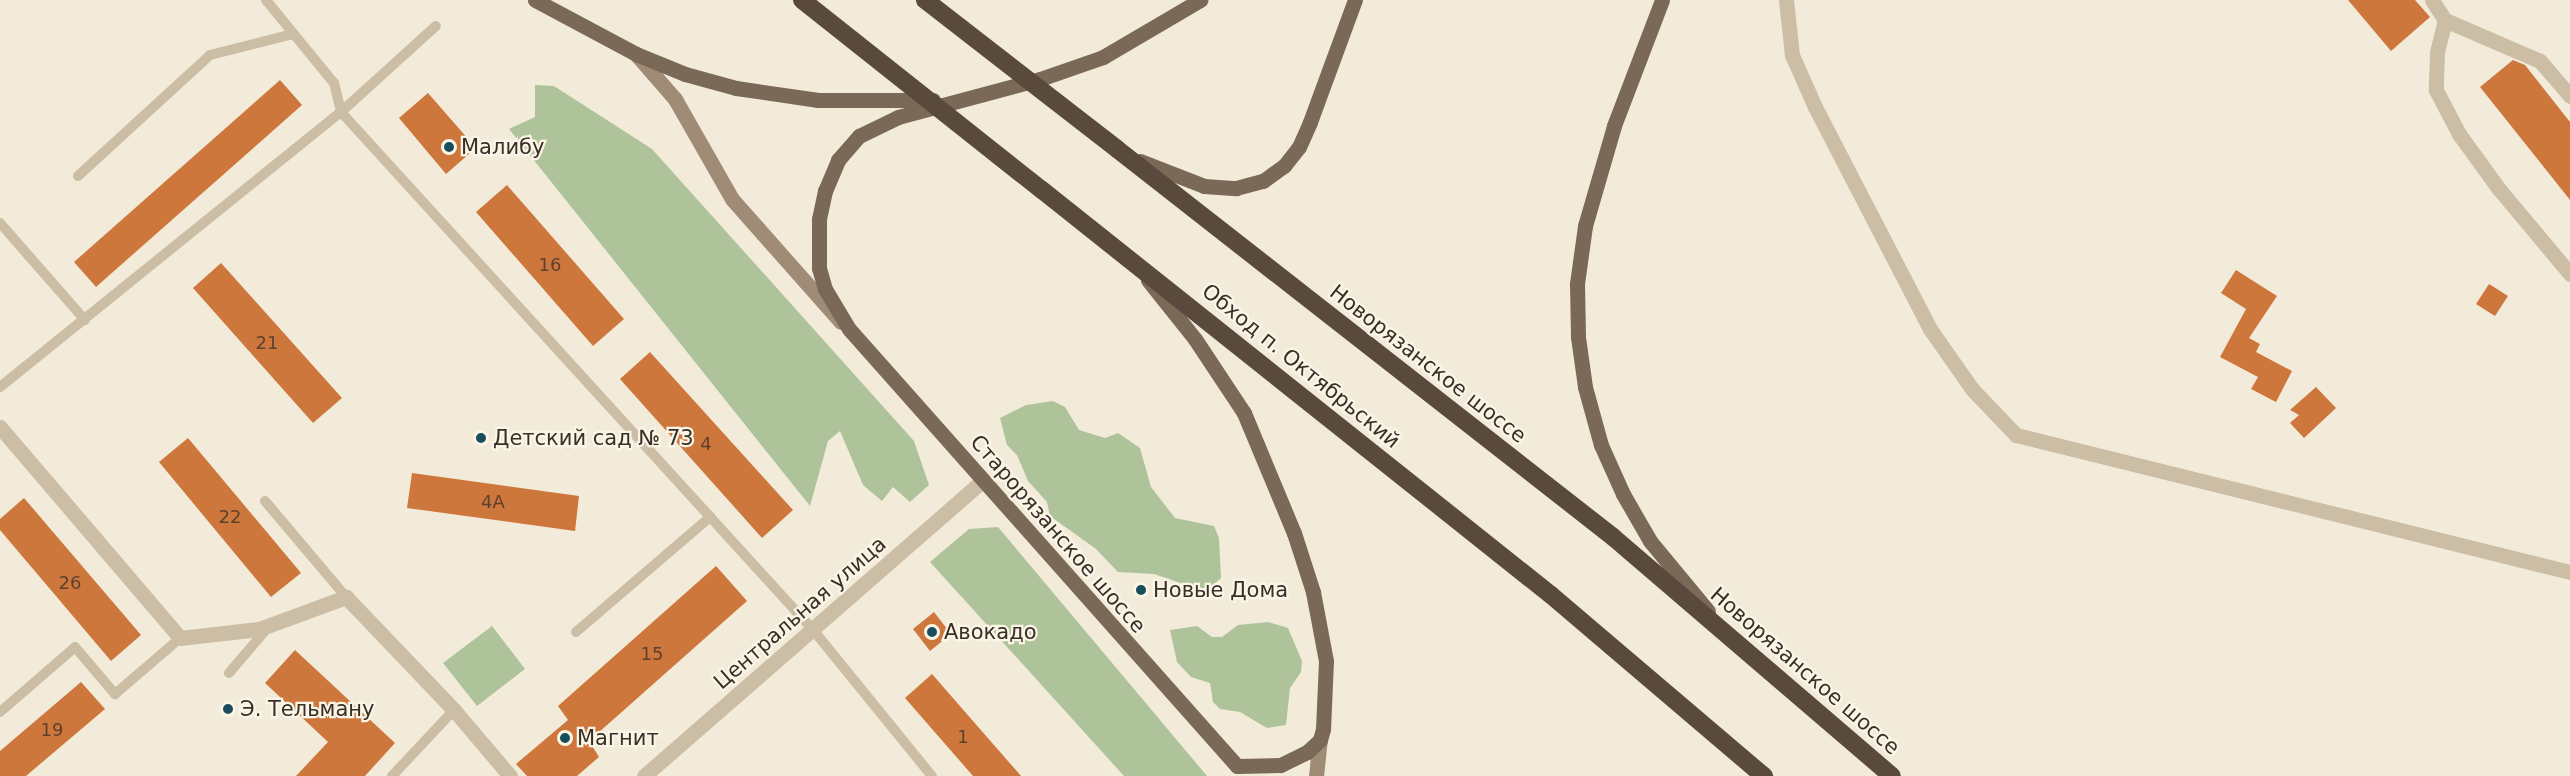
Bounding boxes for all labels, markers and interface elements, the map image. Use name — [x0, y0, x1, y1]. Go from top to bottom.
place label: Малибу — [461, 134, 544, 160]
marker: Малибу — [442, 140, 456, 154]
house number: 16 — [539, 254, 561, 276]
street label: Обход п. Октябрьский — [1197, 278, 1405, 454]
street label: Новорязанское шоссе — [1325, 279, 1531, 449]
house number: 21 — [256, 332, 278, 354]
place label: Детский сад № 73 — [493, 425, 694, 451]
street label: Старорязанское шоссе — [965, 430, 1151, 638]
marker: Детский сад № 73 — [474, 431, 488, 445]
house number: 4 — [700, 433, 712, 455]
house number: 4А — [481, 491, 505, 513]
house number: 22 — [219, 506, 241, 528]
street label: Центральная улица — [709, 531, 891, 695]
house number: 26 — [59, 572, 81, 594]
place label: Новые Дома — [1153, 577, 1288, 603]
street label: Новорязанское шоссе — [1705, 582, 1905, 760]
marker: Новые Дома — [1134, 583, 1148, 597]
place label: Авокадо — [944, 619, 1037, 645]
marker: Авокадо — [925, 625, 939, 639]
house number: 15 — [641, 643, 663, 665]
place label: Э. Тельману — [240, 696, 374, 722]
marker: Э. Тельману — [221, 702, 235, 716]
house number: 19 — [41, 719, 63, 741]
place label: Магнит — [577, 725, 659, 751]
house number: 1 — [957, 726, 969, 748]
marker: Магнит — [558, 731, 572, 745]

